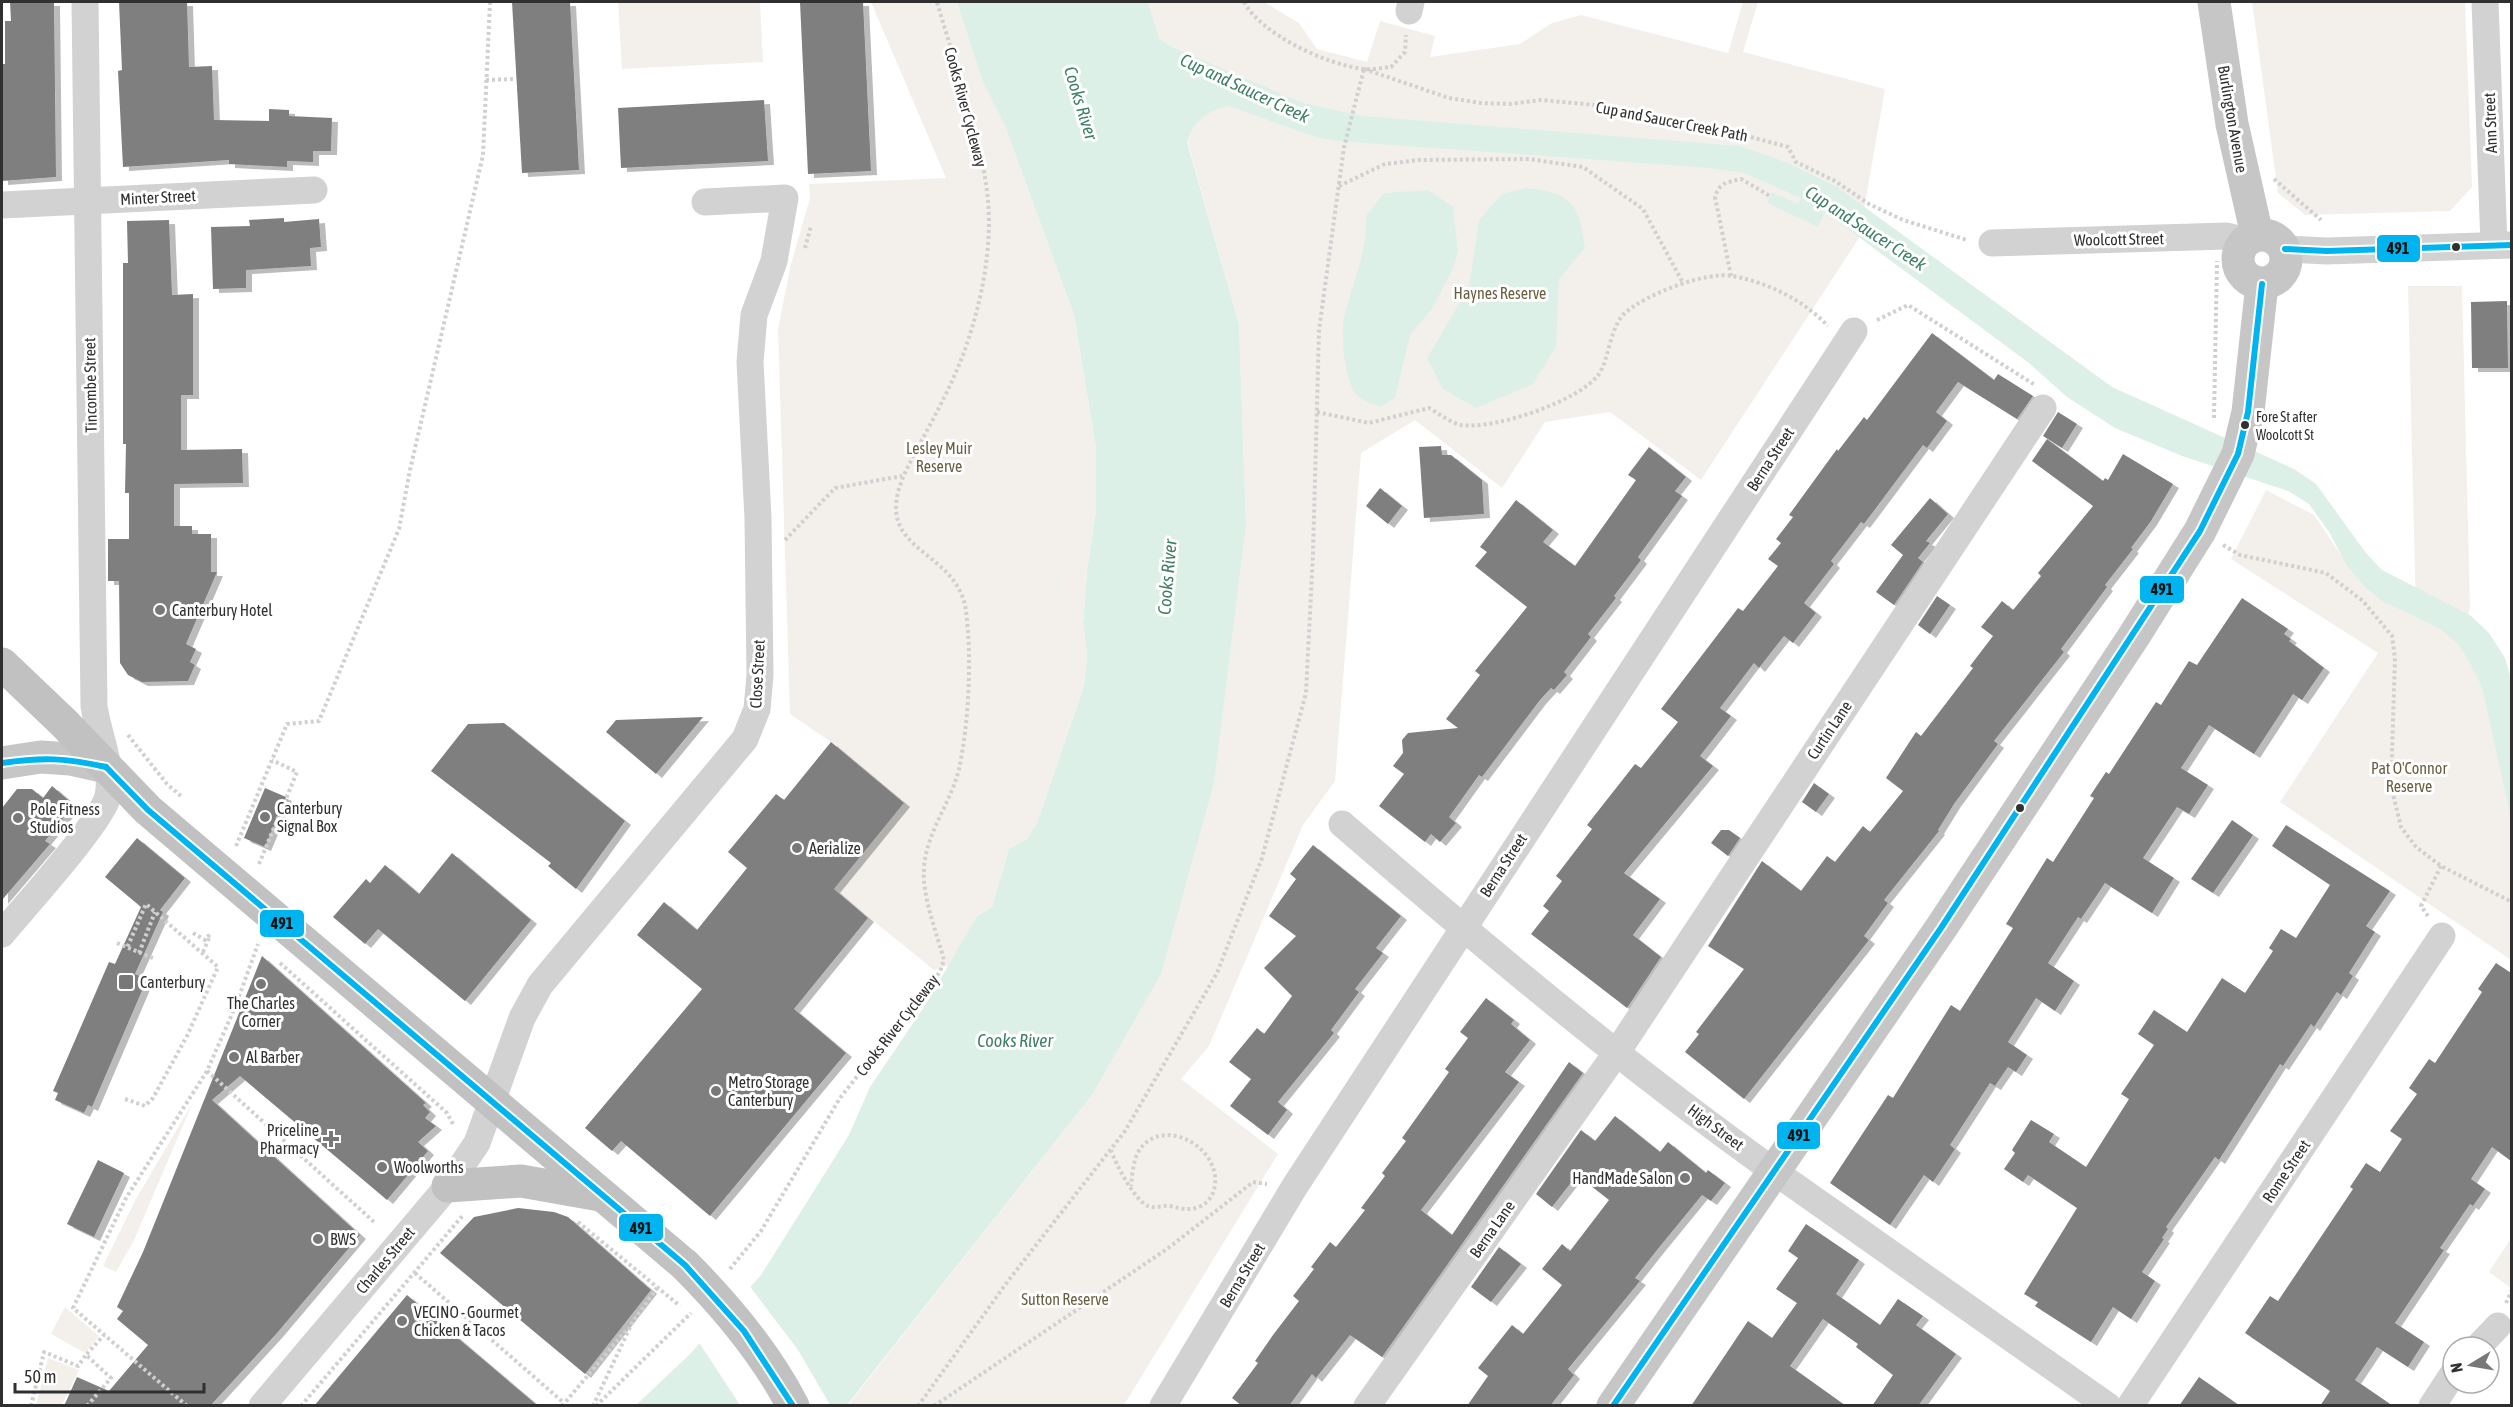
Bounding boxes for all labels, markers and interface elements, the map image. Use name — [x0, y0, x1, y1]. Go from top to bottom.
street label: Cooks River Cycleway — [940, 45, 991, 170]
water label: Cup and Saucer Creek — [1177, 49, 1314, 128]
water label: Cooks River — [1060, 64, 1102, 143]
street label: Burlington Avenue — [2214, 64, 2251, 174]
street label: Ann Street — [2480, 92, 2500, 154]
street label: Cup and Saucer Creek Path — [1594, 97, 1750, 146]
water label: Cup and Saucer Creek — [1802, 181, 1931, 275]
street label: Minter Street — [120, 186, 197, 208]
street label: Woolcott Street — [2074, 229, 2165, 249]
line badge: 491 — [2376, 234, 2421, 263]
text: 491 — [2386, 239, 2410, 257]
unlabelled marker — [2450, 241, 2462, 253]
park label: Haynes Reserve — [1454, 284, 1546, 303]
street label: Tincombe Street — [80, 337, 100, 433]
place label: Fore St after Woolcott St — [2256, 409, 2318, 443]
marker: Fore St after Woolcott St — [2239, 419, 2251, 431]
street label: Berna Street — [1743, 424, 1797, 494]
park label: Lesley Muir Reserve — [906, 439, 972, 475]
water label: Cooks River — [1153, 538, 1181, 616]
line badge: 491 — [2139, 575, 2185, 604]
text: 491 — [2150, 580, 2174, 598]
place label: Canterbury Hotel — [172, 601, 273, 620]
marker: Canterbury Hotel — [153, 603, 167, 617]
street label: Close Street — [746, 639, 768, 709]
street label: Curtin Lane — [1803, 697, 1855, 763]
park label: Pat O'Connor Reserve — [2371, 759, 2447, 795]
place label: Canterbury Signal Box — [277, 799, 343, 836]
place label: Pole Fitness Studios — [30, 800, 100, 836]
unlabelled marker — [2014, 802, 2026, 814]
marker: Canterbury Signal Box — [258, 810, 272, 824]
marker: Pole Fitness Studios — [11, 811, 25, 825]
street label: Berna Street — [1476, 830, 1530, 900]
place label: Aerialize — [809, 839, 861, 857]
marker: Aerialize — [790, 841, 804, 855]
line badge: 491 — [259, 909, 305, 938]
text: 491 — [270, 914, 294, 932]
street label: Cooks River Cycleway — [852, 970, 943, 1080]
marker: Canterbury — [117, 973, 135, 991]
place label: Canterbury — [140, 973, 206, 992]
marker: The Charles Corner — [254, 977, 268, 991]
place label: The Charles Corner — [227, 994, 295, 1030]
water label: Cooks River — [977, 1030, 1053, 1051]
place label: Al Barber — [246, 1048, 300, 1066]
marker: Al Barber — [227, 1050, 241, 1064]
place label: Metro Storage Canterbury — [728, 1073, 809, 1110]
marker: Metro Storage Canterbury — [709, 1084, 723, 1098]
street label: High Street — [1684, 1100, 1748, 1155]
place label: Priceline Pharmacy — [260, 1121, 319, 1158]
line badge: 491 — [1776, 1121, 1821, 1150]
text: 491 — [1787, 1126, 1811, 1144]
marker: Priceline Pharmacy — [324, 1132, 338, 1146]
street label: Rome Street — [2259, 1136, 2314, 1206]
place label: Woolworths — [394, 1158, 464, 1176]
marker: Woolworths — [375, 1160, 389, 1174]
place label: HandMade Salon — [1572, 1169, 1673, 1187]
marker: HandMade Salon — [1678, 1171, 1692, 1185]
street label: Berna Lane — [1466, 1197, 1518, 1261]
line badge: 491 — [618, 1213, 664, 1242]
text: 491 — [629, 1219, 653, 1237]
street label: Charles Street — [352, 1223, 418, 1297]
place label: BWS — [330, 1230, 356, 1248]
marker: BWS — [311, 1232, 325, 1246]
street label: Berna Street — [1216, 1239, 1268, 1311]
park label: Sutton Reserve — [1021, 1290, 1109, 1308]
place label: VECINO - Gourmet Chicken & Tacos — [414, 1303, 519, 1339]
marker: VECINO - Gourmet Chicken & Tacos — [395, 1314, 409, 1328]
north arrow — [2441, 1335, 2501, 1395]
scale bar — [15, 1356, 204, 1394]
text: N — [2447, 1362, 2466, 1374]
text: 50 m — [24, 1366, 56, 1387]

